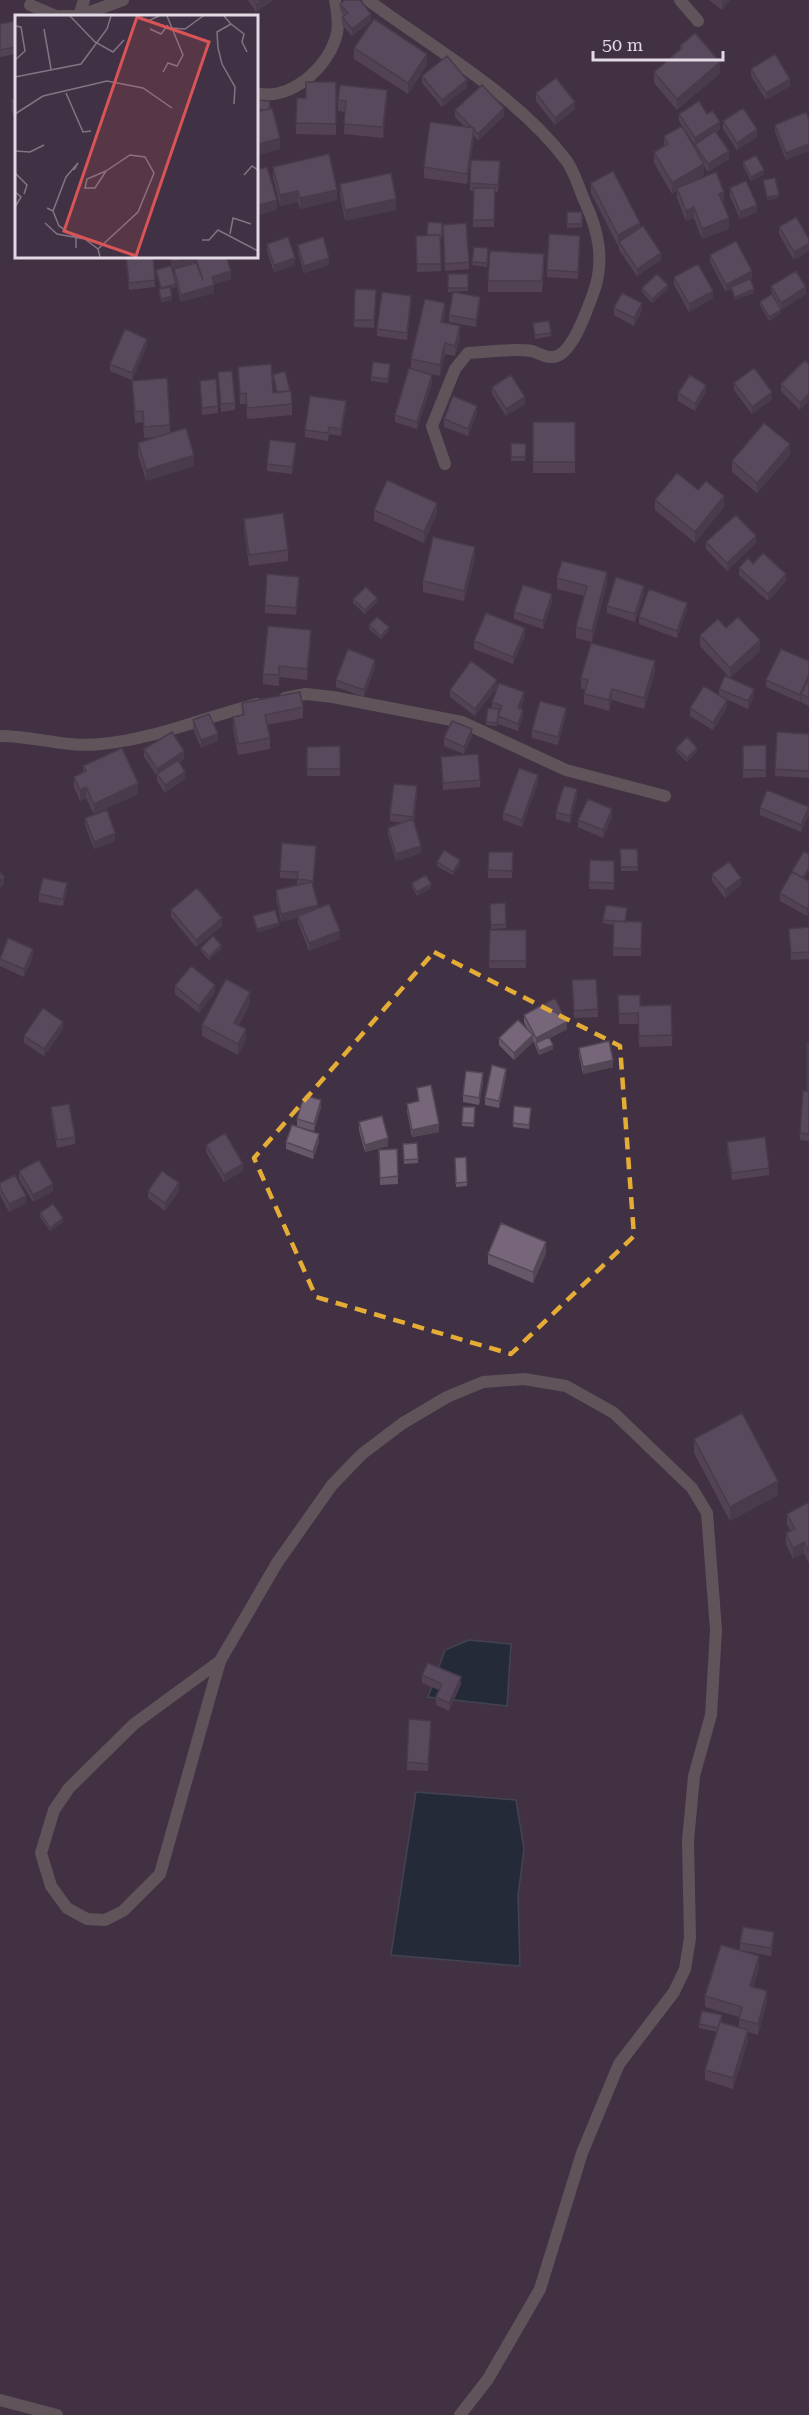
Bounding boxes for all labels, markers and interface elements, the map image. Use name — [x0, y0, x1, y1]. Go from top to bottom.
inset map — [15, 15, 258, 258]
scale bar — [593, 24, 724, 62]
text: 50 m — [602, 34, 643, 55]

